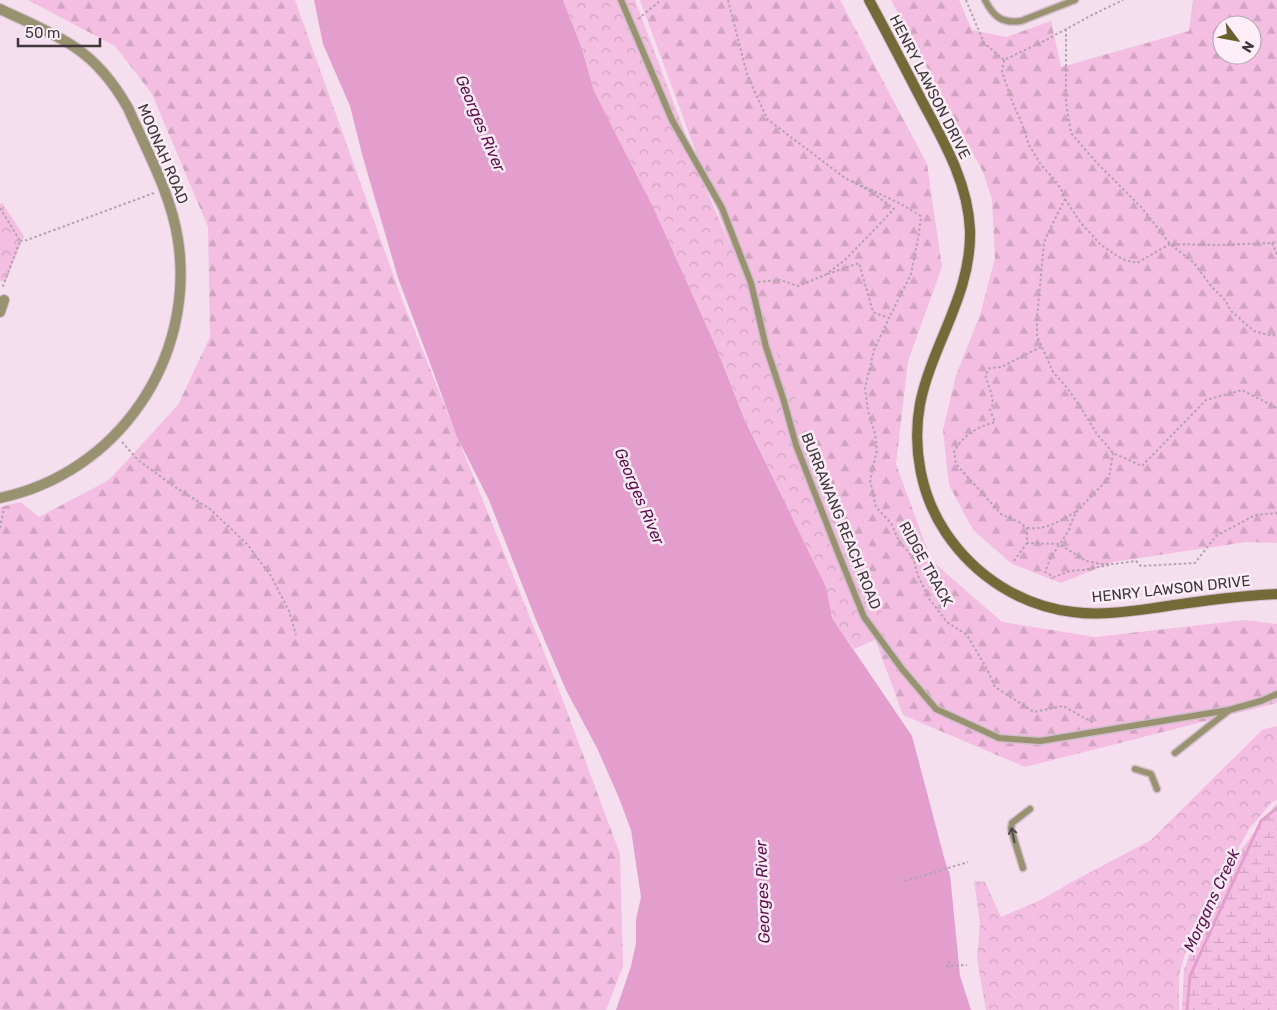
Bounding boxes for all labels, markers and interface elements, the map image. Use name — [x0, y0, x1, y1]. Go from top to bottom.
street label: HENRY LAWSON DRIVE — [886, 12, 974, 162]
scale bar — [18, 15, 100, 47]
north arrow — [1212, 15, 1262, 65]
text: 50 m — [25, 24, 60, 42]
text: N — [1238, 38, 1257, 55]
water label: Georges River — [452, 72, 510, 175]
street label: MOONAH ROAD — [134, 101, 192, 207]
street label: BURRAWANG REACH ROAD — [797, 430, 885, 612]
water label: Georges River — [611, 445, 669, 548]
street label: RIDGE TRACK — [895, 518, 957, 610]
street label: HENRY LAWSON DRIVE — [1091, 572, 1251, 606]
one-way arrow — [1008, 827, 1018, 843]
water label: Georges River — [751, 839, 774, 944]
water label: Morgans Creek — [1179, 845, 1244, 955]

